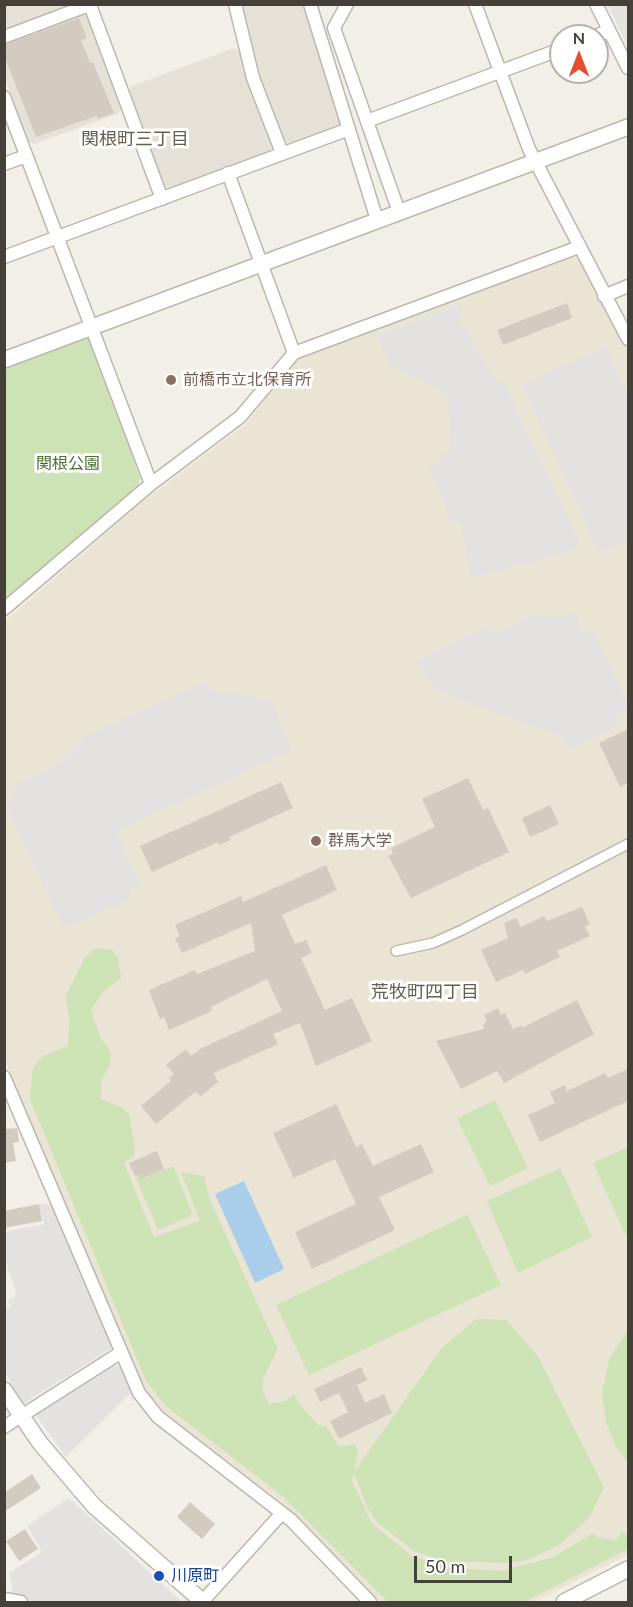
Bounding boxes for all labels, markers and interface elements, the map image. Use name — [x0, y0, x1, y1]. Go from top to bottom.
north arrow — [549, 24, 609, 84]
text: N — [573, 28, 585, 47]
district label: 関根町三丁目 — [81, 128, 189, 150]
place label: 前橋市立北保育所 — [183, 370, 311, 390]
marker: 前橋市立北保育所 — [164, 373, 178, 387]
park label: 関根公園 — [36, 454, 100, 474]
place label: 群馬大学 — [328, 831, 392, 851]
marker: 群馬大学 — [309, 834, 323, 848]
district label: 荒牧町四丁目 — [371, 981, 479, 1003]
scale bar — [417, 1544, 514, 1582]
text: 50 m — [425, 1555, 465, 1577]
place label: 川原町 — [171, 1566, 219, 1586]
marker: 川原町 — [152, 1569, 166, 1583]

